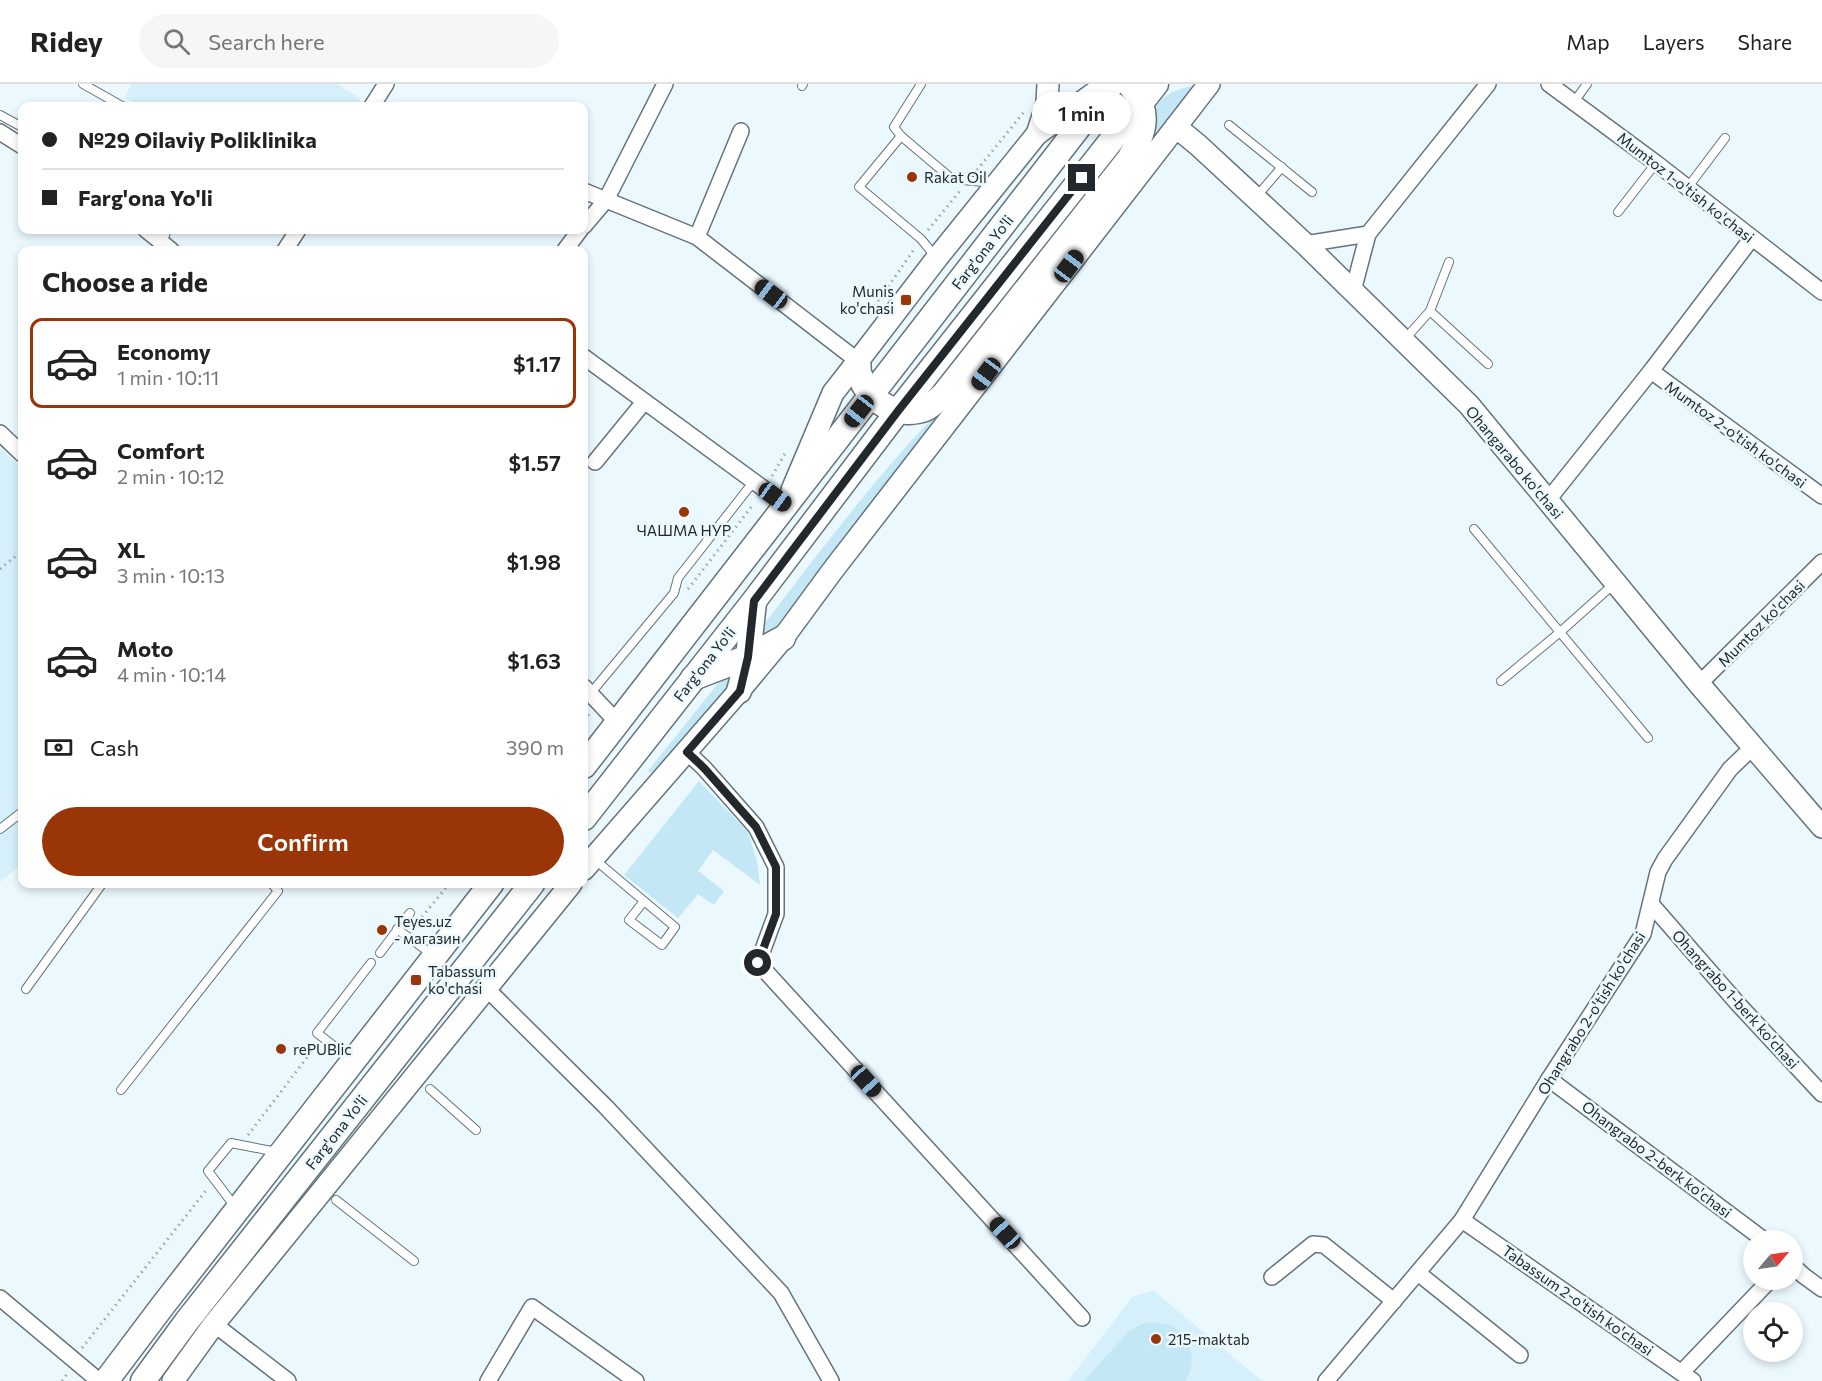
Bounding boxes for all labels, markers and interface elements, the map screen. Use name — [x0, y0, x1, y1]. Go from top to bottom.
search box — [139, 14, 559, 68]
text: Ridey — [30, 24, 103, 58]
icon: search — [160, 25, 193, 58]
text: Search here — [208, 28, 325, 55]
text: Map — [1566, 29, 1610, 54]
text: Layers — [1643, 29, 1705, 54]
text: Share — [1738, 29, 1792, 54]
callout: 1 min — [1032, 91, 1132, 133]
text: 1 min — [1058, 101, 1105, 125]
text: №29 Oilaviy Poliklinika — [78, 126, 317, 153]
street label: Mumtoz 1-o'tish ko'chasi — [1614, 128, 1758, 246]
route end — [1068, 164, 1095, 191]
place label: Rakat Oil — [924, 168, 987, 186]
marker: Rakat Oil — [905, 170, 919, 184]
text: Farg'ona Yo'li — [78, 184, 213, 211]
street label: Farg'ona Yo'li — [947, 211, 1017, 293]
car — [1051, 246, 1087, 286]
text: Choose a ride — [42, 265, 208, 298]
car — [751, 276, 791, 312]
place label: Munis ko'chasi — [840, 282, 894, 317]
marker: Munis ko'chasi — [899, 293, 913, 307]
icon: car — [45, 336, 99, 390]
text: Economy — [117, 338, 211, 365]
text: $1.17 — [513, 350, 561, 377]
car — [968, 354, 1004, 394]
text: 1 min · 10:11 — [117, 365, 219, 389]
street label: Mumtoz 2-o'tish ko'chasi — [1662, 377, 1810, 491]
car — [841, 391, 877, 431]
street label: Ohangarabo ko'chasi — [1463, 402, 1567, 522]
icon: car — [45, 435, 99, 489]
text: Comfort — [117, 437, 205, 464]
text: $1.57 — [508, 449, 561, 476]
text: 2 min · 10:12 — [117, 464, 224, 488]
car — [755, 479, 795, 515]
marker: ЧАШМА НУР — [677, 505, 691, 519]
place label: ЧАШМА НУР — [637, 521, 731, 539]
icon: car — [45, 534, 99, 588]
text: XL — [117, 536, 145, 563]
text: $1.98 — [506, 548, 561, 575]
text: 3 min · 10:13 — [117, 563, 225, 587]
street label: Mumtoz ko'chasi — [1714, 576, 1808, 670]
street label: Farg'ona Yo'li — [669, 623, 739, 705]
icon: car — [45, 633, 99, 687]
text: Moto — [117, 635, 173, 662]
text: $1.63 — [507, 647, 561, 674]
text: 4 min · 10:14 — [117, 662, 226, 686]
icon: cash — [42, 731, 75, 764]
text: Cash — [90, 734, 139, 761]
text: 390 m — [506, 735, 564, 759]
button: Confirm — [42, 807, 564, 876]
place label: Teyes.uz - магазин — [394, 912, 460, 947]
marker: Teyes.uz - магазин — [375, 923, 389, 937]
street label: Ohangrabo 1-berk ko'chasi — [1669, 926, 1803, 1072]
street label: Ohangrabo 2-o'tish ko'chasi — [1533, 928, 1649, 1098]
route start — [744, 949, 771, 976]
place label: Tabassum ko'chasi — [428, 962, 496, 997]
marker: Tabassum ko'chasi — [409, 973, 423, 987]
place label: rePUBlic — [293, 1040, 352, 1058]
marker: rePUBlic — [274, 1042, 288, 1056]
car — [847, 1062, 885, 1100]
street label: Farg'ona Yo'li — [301, 1091, 371, 1173]
street label: Ohangrabo 2-berk ko'chasi — [1579, 1097, 1735, 1221]
car — [986, 1214, 1024, 1252]
north arrow — [1743, 1230, 1803, 1290]
map controls — [1743, 1230, 1803, 1362]
street label: Tabassum 2-o'tish ko'chasi — [1499, 1241, 1657, 1359]
button: locate — [1743, 1302, 1803, 1362]
place label: 215-maktab — [1168, 1330, 1250, 1348]
marker: 215-maktab — [1149, 1332, 1163, 1346]

